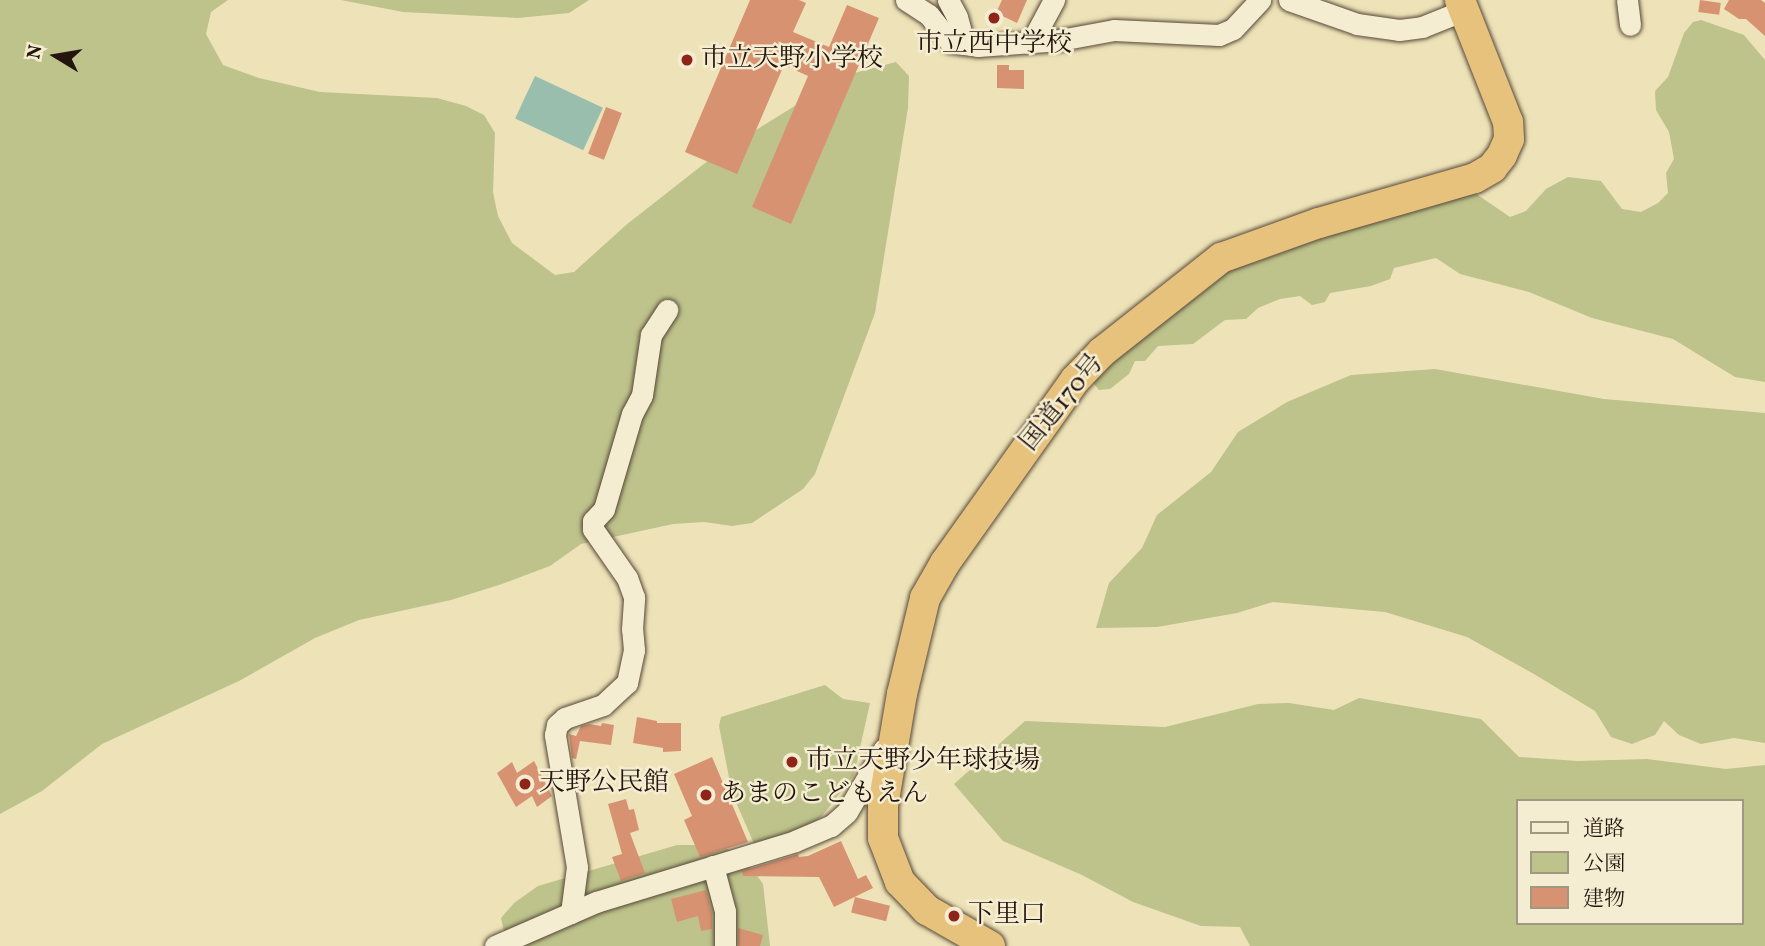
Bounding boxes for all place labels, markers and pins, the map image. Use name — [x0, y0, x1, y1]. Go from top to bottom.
marker: 市立西中学校 — [986, 10, 1002, 26]
place label: 市立西中学校 — [916, 29, 1072, 61]
place label: 市立天野小学校 — [701, 44, 883, 76]
marker: 市立天野小学校 — [679, 52, 695, 68]
place label: 市立天野少年球技場 — [806, 746, 1040, 778]
marker: 市立天野少年球技場 — [784, 754, 800, 770]
place label: 天野公民館 — [539, 768, 669, 800]
marker: 天野公民館 — [517, 776, 533, 792]
place label: あまのこどもえん — [720, 779, 928, 811]
marker: あまのこどもえん — [698, 787, 714, 803]
place label: 下里口 — [968, 900, 1046, 932]
marker: 下里口 — [946, 908, 962, 924]

